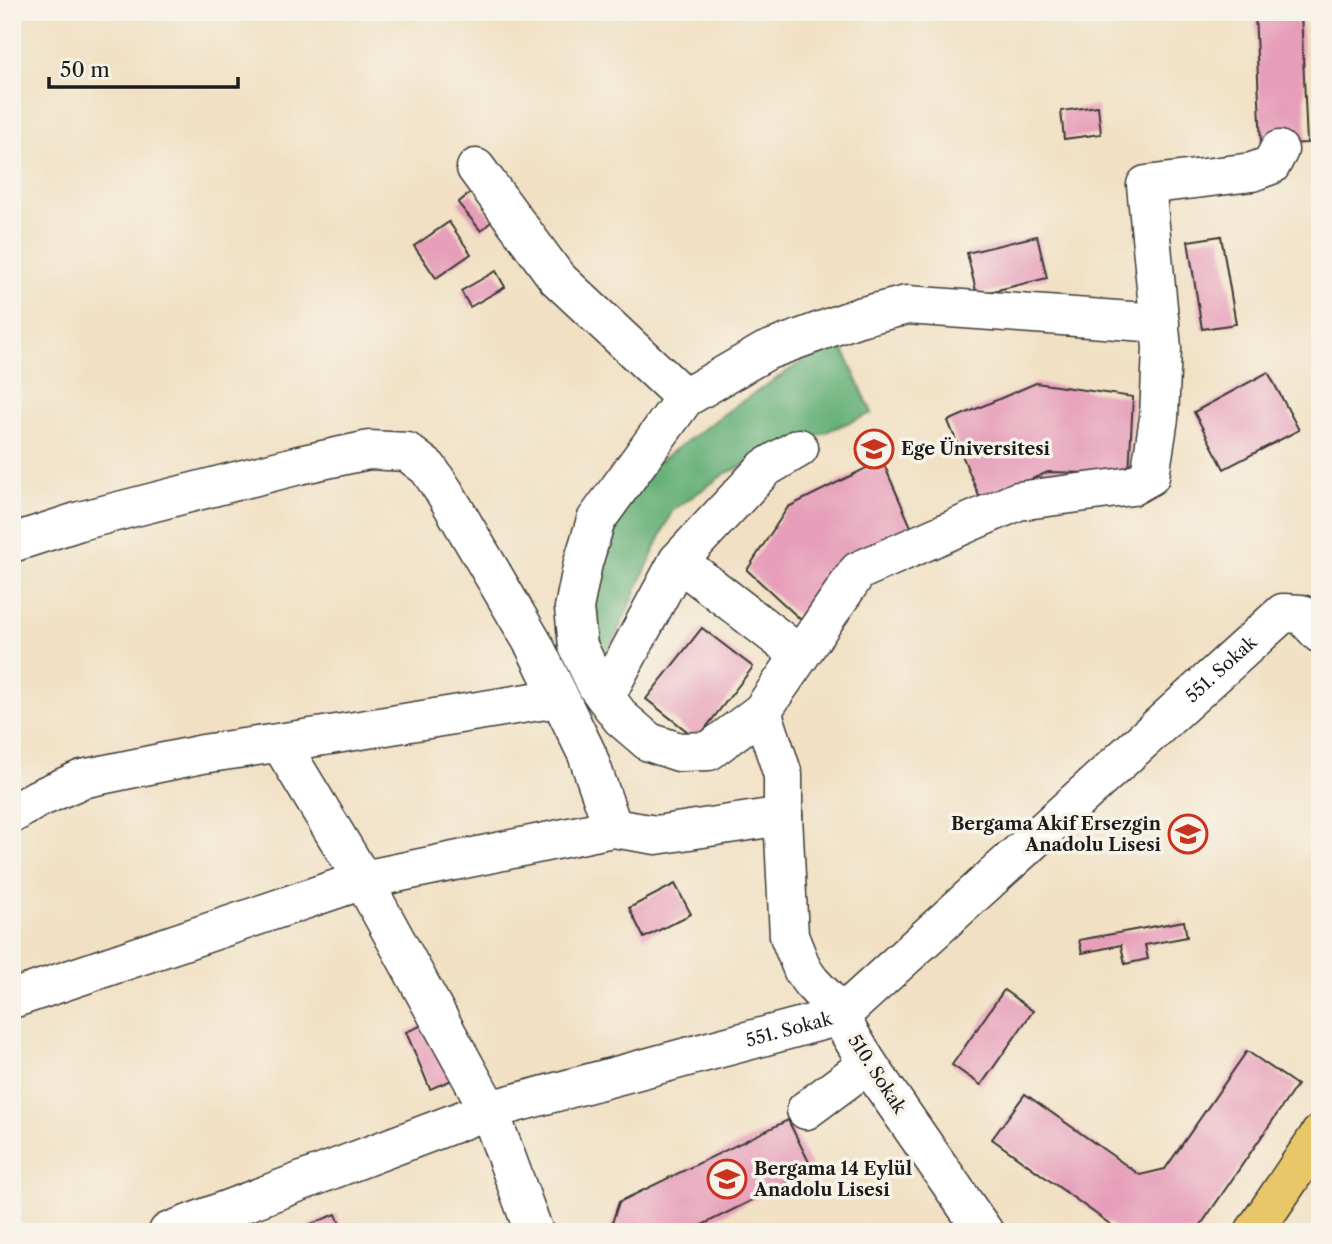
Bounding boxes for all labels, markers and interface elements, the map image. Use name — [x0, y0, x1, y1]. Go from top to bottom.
scale bar — [49, 46, 238, 90]
text: 50 m — [60, 57, 110, 82]
school or university icon: Ege Üniversitesi — [853, 428, 895, 470]
place label: Ege Üniversitesi — [901, 437, 1051, 460]
street label: 551. Sokak — [1181, 630, 1262, 707]
place label: Bergama Akif Ersezgin Anadolu Lisesi — [951, 813, 1162, 856]
school or university icon: Bergama Akif Ersezgin Anadolu Lisesi — [1167, 813, 1209, 855]
street label: 551. Sokak — [743, 1007, 836, 1052]
street label: 510. Sokak — [843, 1030, 912, 1119]
school or university icon: Bergama 14 Eylül Anadolu Lisesi — [706, 1158, 748, 1200]
place label: Bergama 14 Eylül Anadolu Lisesi — [753, 1158, 912, 1201]

